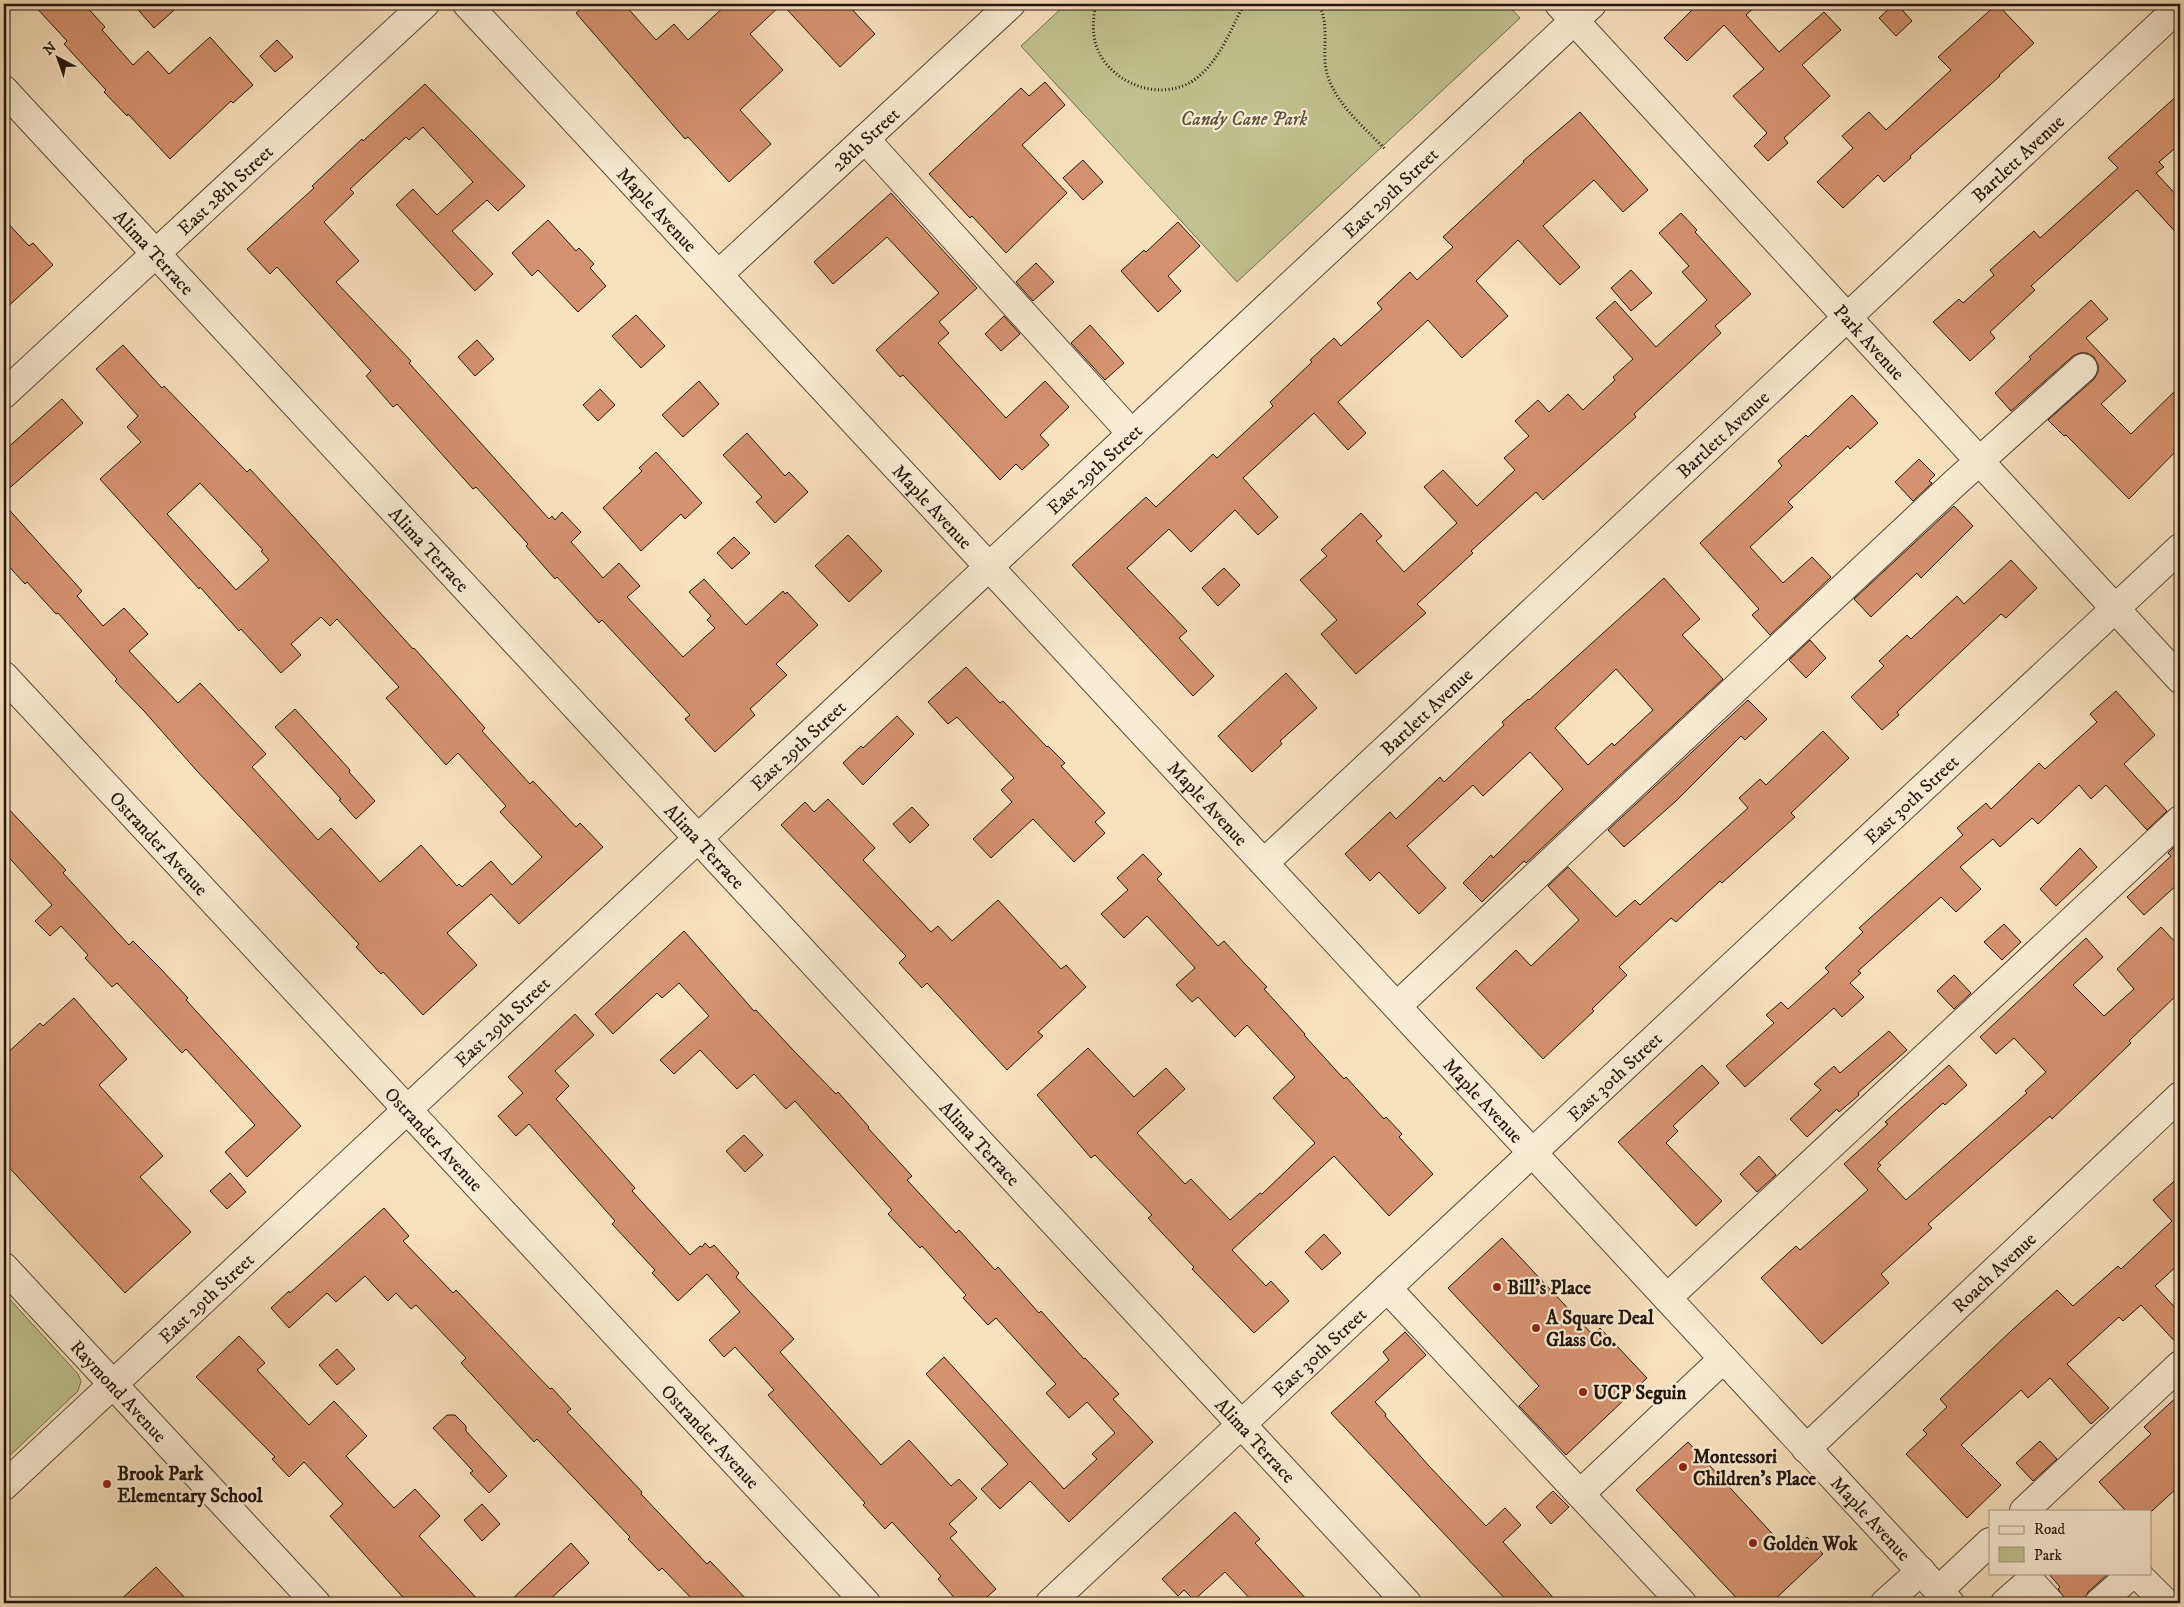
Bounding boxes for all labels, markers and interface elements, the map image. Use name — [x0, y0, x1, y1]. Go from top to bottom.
north arrow — [32, 32, 82, 82]
text: N — [40, 38, 61, 60]
street label: 28th Street — [827, 103, 905, 177]
park label: Candy Cane Park — [1180, 108, 1308, 131]
street label: Bartlett Avenue — [1968, 110, 2070, 208]
street label: East 28th Street — [173, 141, 278, 240]
street label: East 29th Street — [1339, 143, 1444, 244]
street label: Maple Avenue — [611, 163, 701, 258]
street label: Alima Terrace — [108, 206, 198, 301]
street label: Park Avenue — [1828, 300, 1909, 385]
street label: Bartlett Avenue — [1673, 386, 1775, 484]
street label: East 29th Street — [1043, 420, 1148, 520]
street label: Maple Avenue — [887, 460, 977, 555]
street label: Alima Terrace — [383, 503, 474, 597]
street label: Bartlett Avenue — [1376, 664, 1478, 761]
street label: East 29th Street — [747, 696, 851, 796]
street label: East 30th Street — [1860, 751, 1964, 850]
street label: Maple Avenue — [1162, 757, 1252, 851]
street label: Ostrander Avenue — [104, 787, 212, 901]
street label: Alima Terrace — [659, 800, 749, 894]
street label: East 29th Street — [450, 972, 555, 1072]
street label: East 30th Street — [1563, 1028, 1667, 1127]
street label: Maple Avenue — [1438, 1054, 1528, 1148]
street label: Ostrander Avenue — [379, 1083, 488, 1197]
street label: Alima Terrace — [934, 1097, 1024, 1191]
street label: Roach Avenue — [1948, 1228, 2042, 1318]
street label: East 29th Street — [154, 1249, 259, 1349]
place label: Bill's Place — [1507, 1277, 1591, 1300]
marker: Bill's Place — [1491, 1281, 1503, 1293]
street label: East 30th Street — [1268, 1303, 1372, 1402]
place label: A Square Deal Glass Co. — [1545, 1307, 1654, 1352]
marker: A Square Deal Glass Co. — [1530, 1322, 1542, 1334]
street label: Raymond Avenue — [65, 1336, 171, 1448]
street label: Ostrander Avenue — [656, 1380, 764, 1494]
place label: UCP Seguin — [1593, 1382, 1687, 1405]
marker: UCP Seguin — [1577, 1386, 1589, 1398]
street label: Alima Terrace — [1210, 1394, 1300, 1488]
place label: Montessori Children's Place — [1693, 1446, 1816, 1491]
marker: Montessori Children's Place — [1677, 1461, 1689, 1473]
place label: Brook Park Elementary School — [117, 1463, 263, 1508]
street label: Maple Avenue — [1825, 1472, 1915, 1566]
marker: Brook Park Elementary School — [101, 1478, 113, 1490]
legend — [1989, 1510, 2152, 1574]
text: Road — [2034, 1520, 2066, 1539]
place label: Golden Wok — [1763, 1533, 1858, 1556]
marker: Golden Wok — [1747, 1537, 1759, 1549]
text: Park — [2034, 1546, 2063, 1565]

